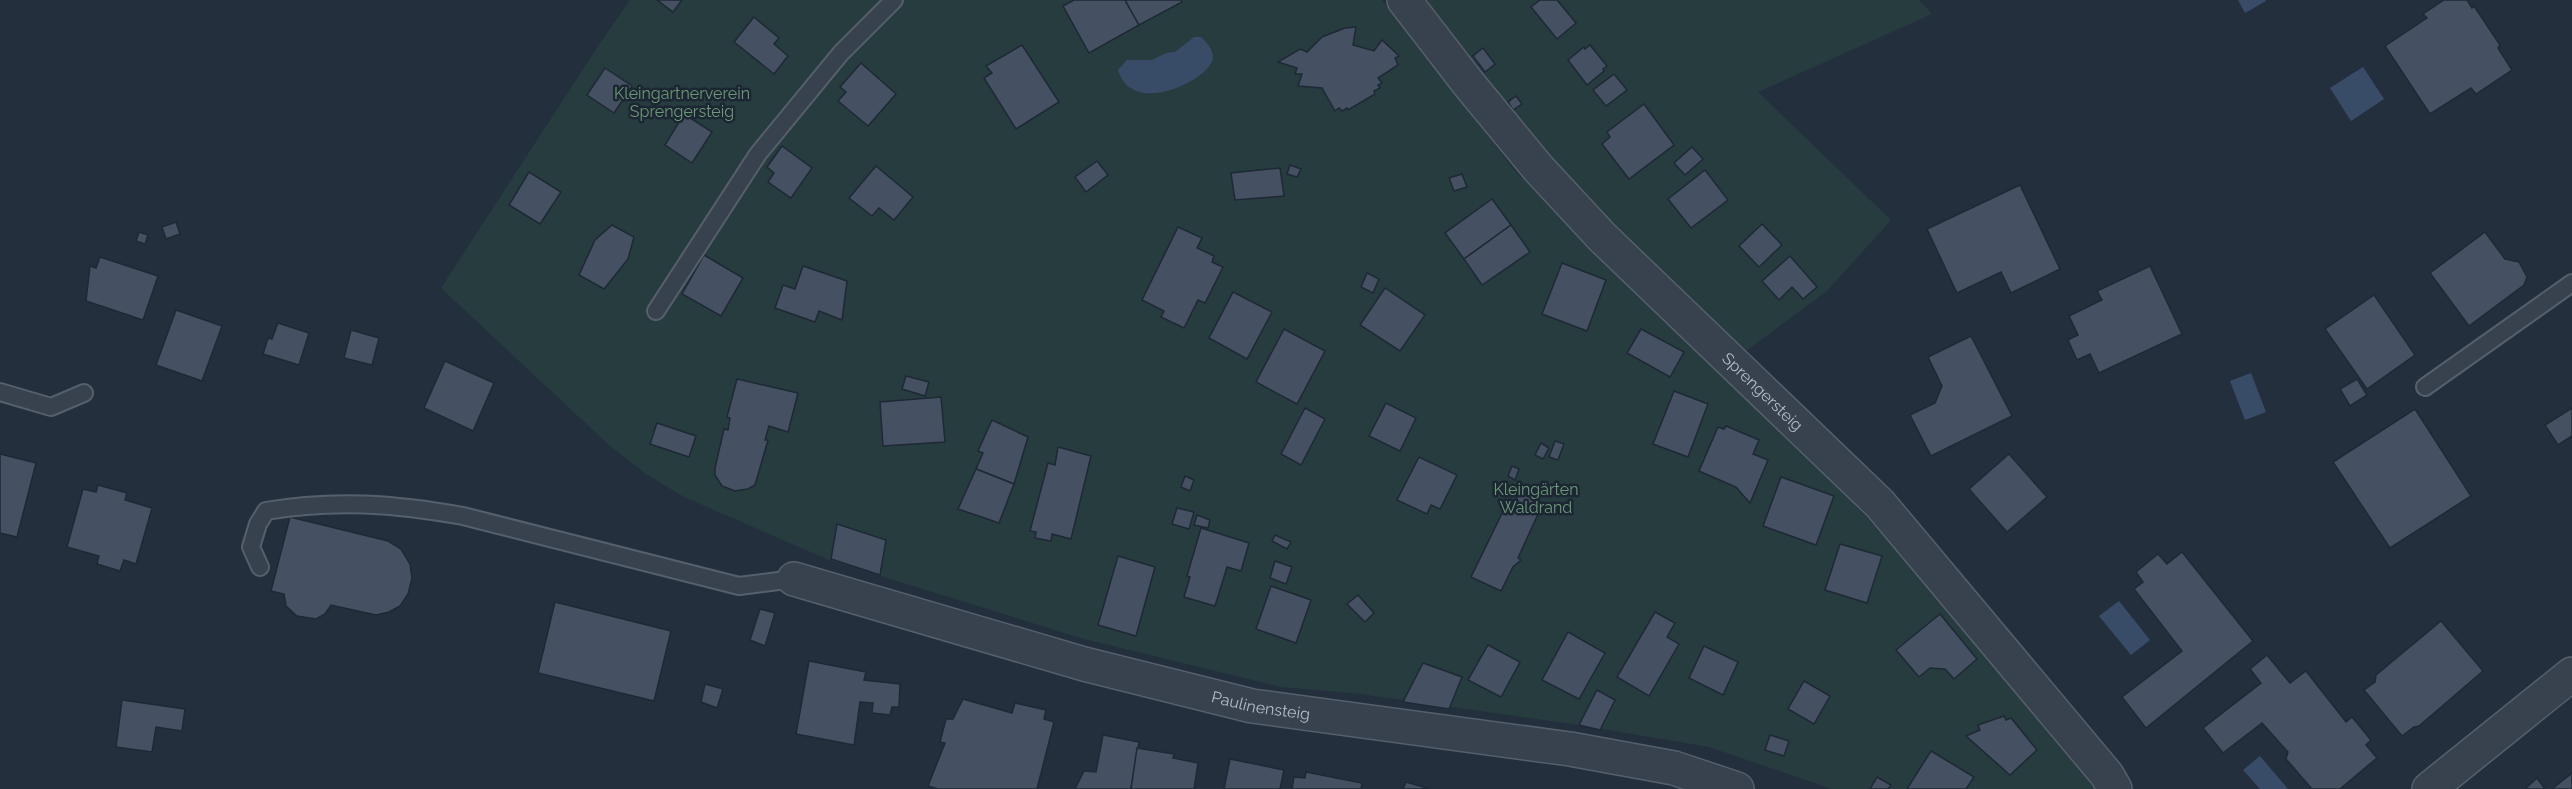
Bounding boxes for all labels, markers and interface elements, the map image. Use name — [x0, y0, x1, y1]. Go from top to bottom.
park label: Kleingartnerverein Sprengersteig — [614, 84, 750, 121]
street label: Sprengersteig — [1719, 348, 1807, 434]
park label: Kleingärten Waldrand — [1493, 480, 1579, 517]
street label: Paulinensteig — [1210, 687, 1311, 723]

